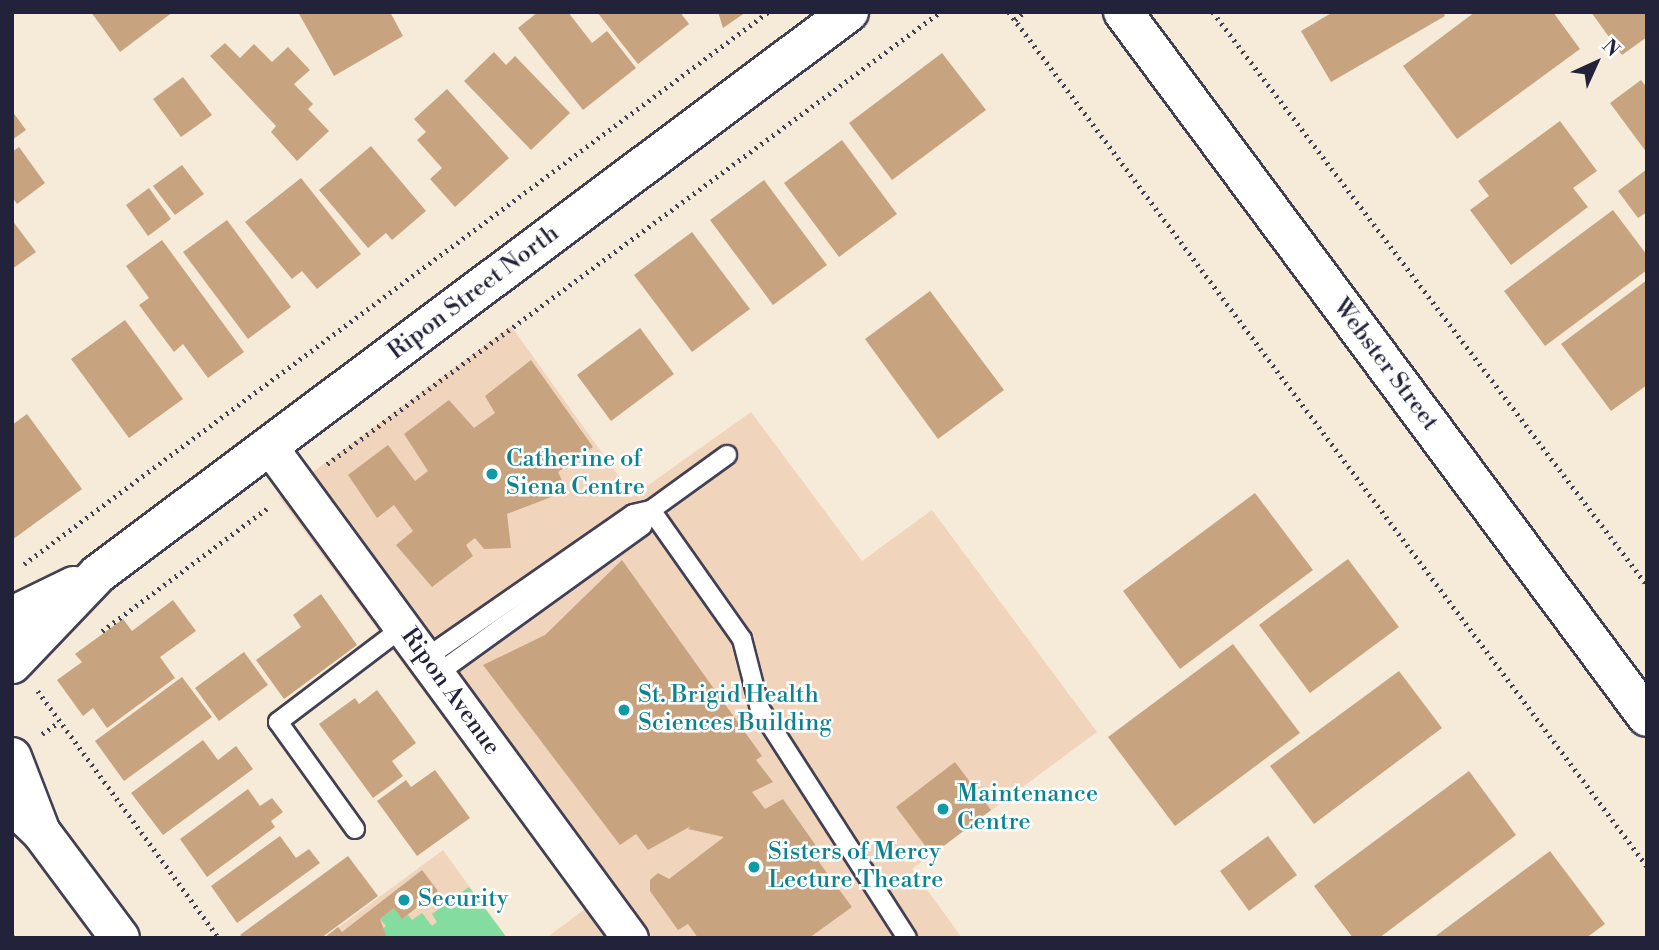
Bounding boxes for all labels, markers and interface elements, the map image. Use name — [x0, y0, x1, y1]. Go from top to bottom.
north arrow — [1561, 28, 1631, 98]
text: N — [1597, 34, 1625, 62]
street label: Ripon Street North — [383, 219, 565, 367]
street label: Webster Street — [1326, 293, 1444, 437]
place label: Catherine of Siena Centre — [506, 446, 645, 502]
marker: Catherine of Siena Centre — [484, 466, 500, 482]
street label: Ripon Avenue — [394, 623, 506, 761]
place label: St. Brigid Health Sciences Building — [638, 682, 832, 738]
marker: St. Brigid Health Sciences Building — [616, 702, 632, 718]
place label: Maintenance Centre — [957, 781, 1098, 837]
marker: Maintenance Centre — [935, 801, 951, 817]
place label: Sisters of Mercy Lecture Theatre — [768, 839, 943, 895]
marker: Sisters of Mercy Lecture Theatre — [746, 859, 762, 875]
place label: Security — [418, 886, 508, 914]
marker: Security — [396, 892, 412, 908]

